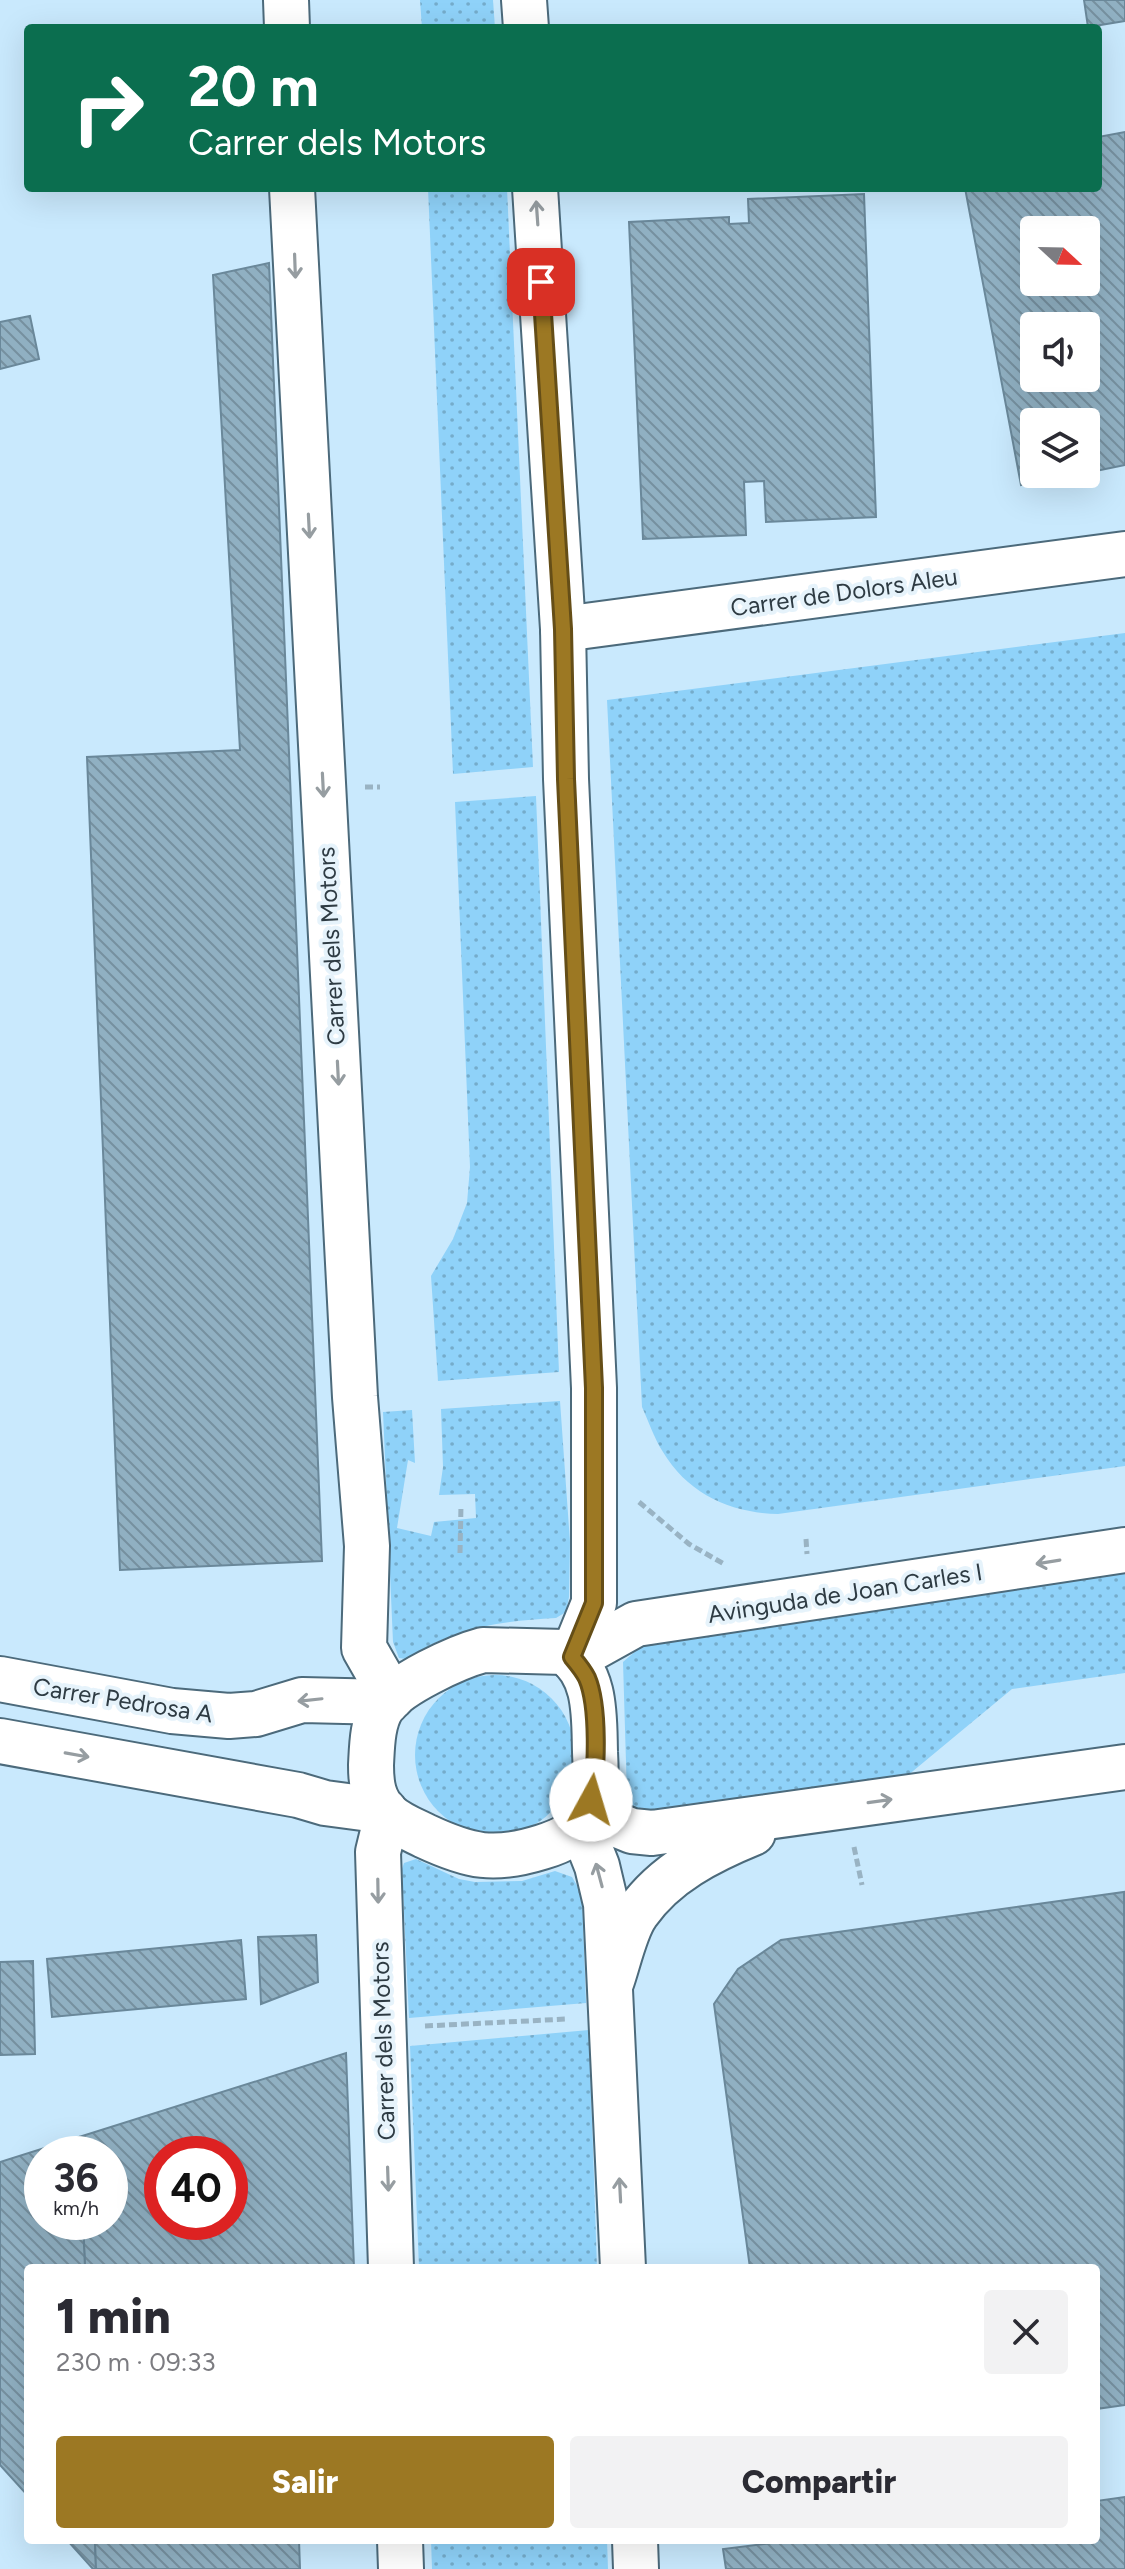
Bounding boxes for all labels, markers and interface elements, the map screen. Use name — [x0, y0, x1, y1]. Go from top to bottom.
text: 20 m — [188, 53, 319, 120]
icon: right — [56, 56, 160, 160]
text: Carrer dels Motors — [188, 121, 486, 164]
one-way arrow — [529, 200, 544, 227]
north arrow — [1020, 216, 1100, 296]
map controls — [1020, 216, 1100, 488]
pin — [507, 248, 575, 316]
one-way arrow — [288, 252, 303, 279]
icon: arrive — [519, 260, 563, 304]
button: sound — [1020, 312, 1100, 392]
button: layers — [1020, 408, 1100, 488]
one-way arrow — [301, 512, 316, 539]
street label: Carrer de Dolors Aleu — [729, 562, 959, 622]
one-way arrow — [315, 771, 330, 798]
street label: Carrer dels Motors — [311, 846, 351, 1046]
one-way arrow — [331, 1059, 346, 1086]
one-way arrow — [1036, 1555, 1061, 1570]
street label: Avinguda de Joan Carles I — [706, 1557, 984, 1629]
street label: Carrer Pedrosa A — [31, 1671, 216, 1729]
one-way arrow — [297, 1693, 324, 1708]
one-way arrow — [64, 1748, 89, 1763]
position arrow — [549, 1758, 633, 1842]
one-way arrow — [867, 1793, 892, 1808]
one-way arrow — [591, 1863, 606, 1889]
one-way arrow — [371, 1877, 386, 1904]
street label: Carrer dels Motors — [365, 1941, 401, 2141]
speed limit sign: 40 — [144, 2136, 248, 2240]
text: 36 — [53, 2154, 99, 2202]
one-way arrow — [380, 2165, 395, 2192]
one-way arrow — [612, 2177, 627, 2204]
text: km/h — [53, 2196, 99, 2220]
text: 1 min — [56, 2287, 171, 2345]
button: close — [984, 2290, 1068, 2374]
text: 230 m · 09:33 — [56, 2346, 216, 2378]
button: Salir — [56, 2436, 554, 2528]
button: Compartir — [570, 2436, 1068, 2528]

